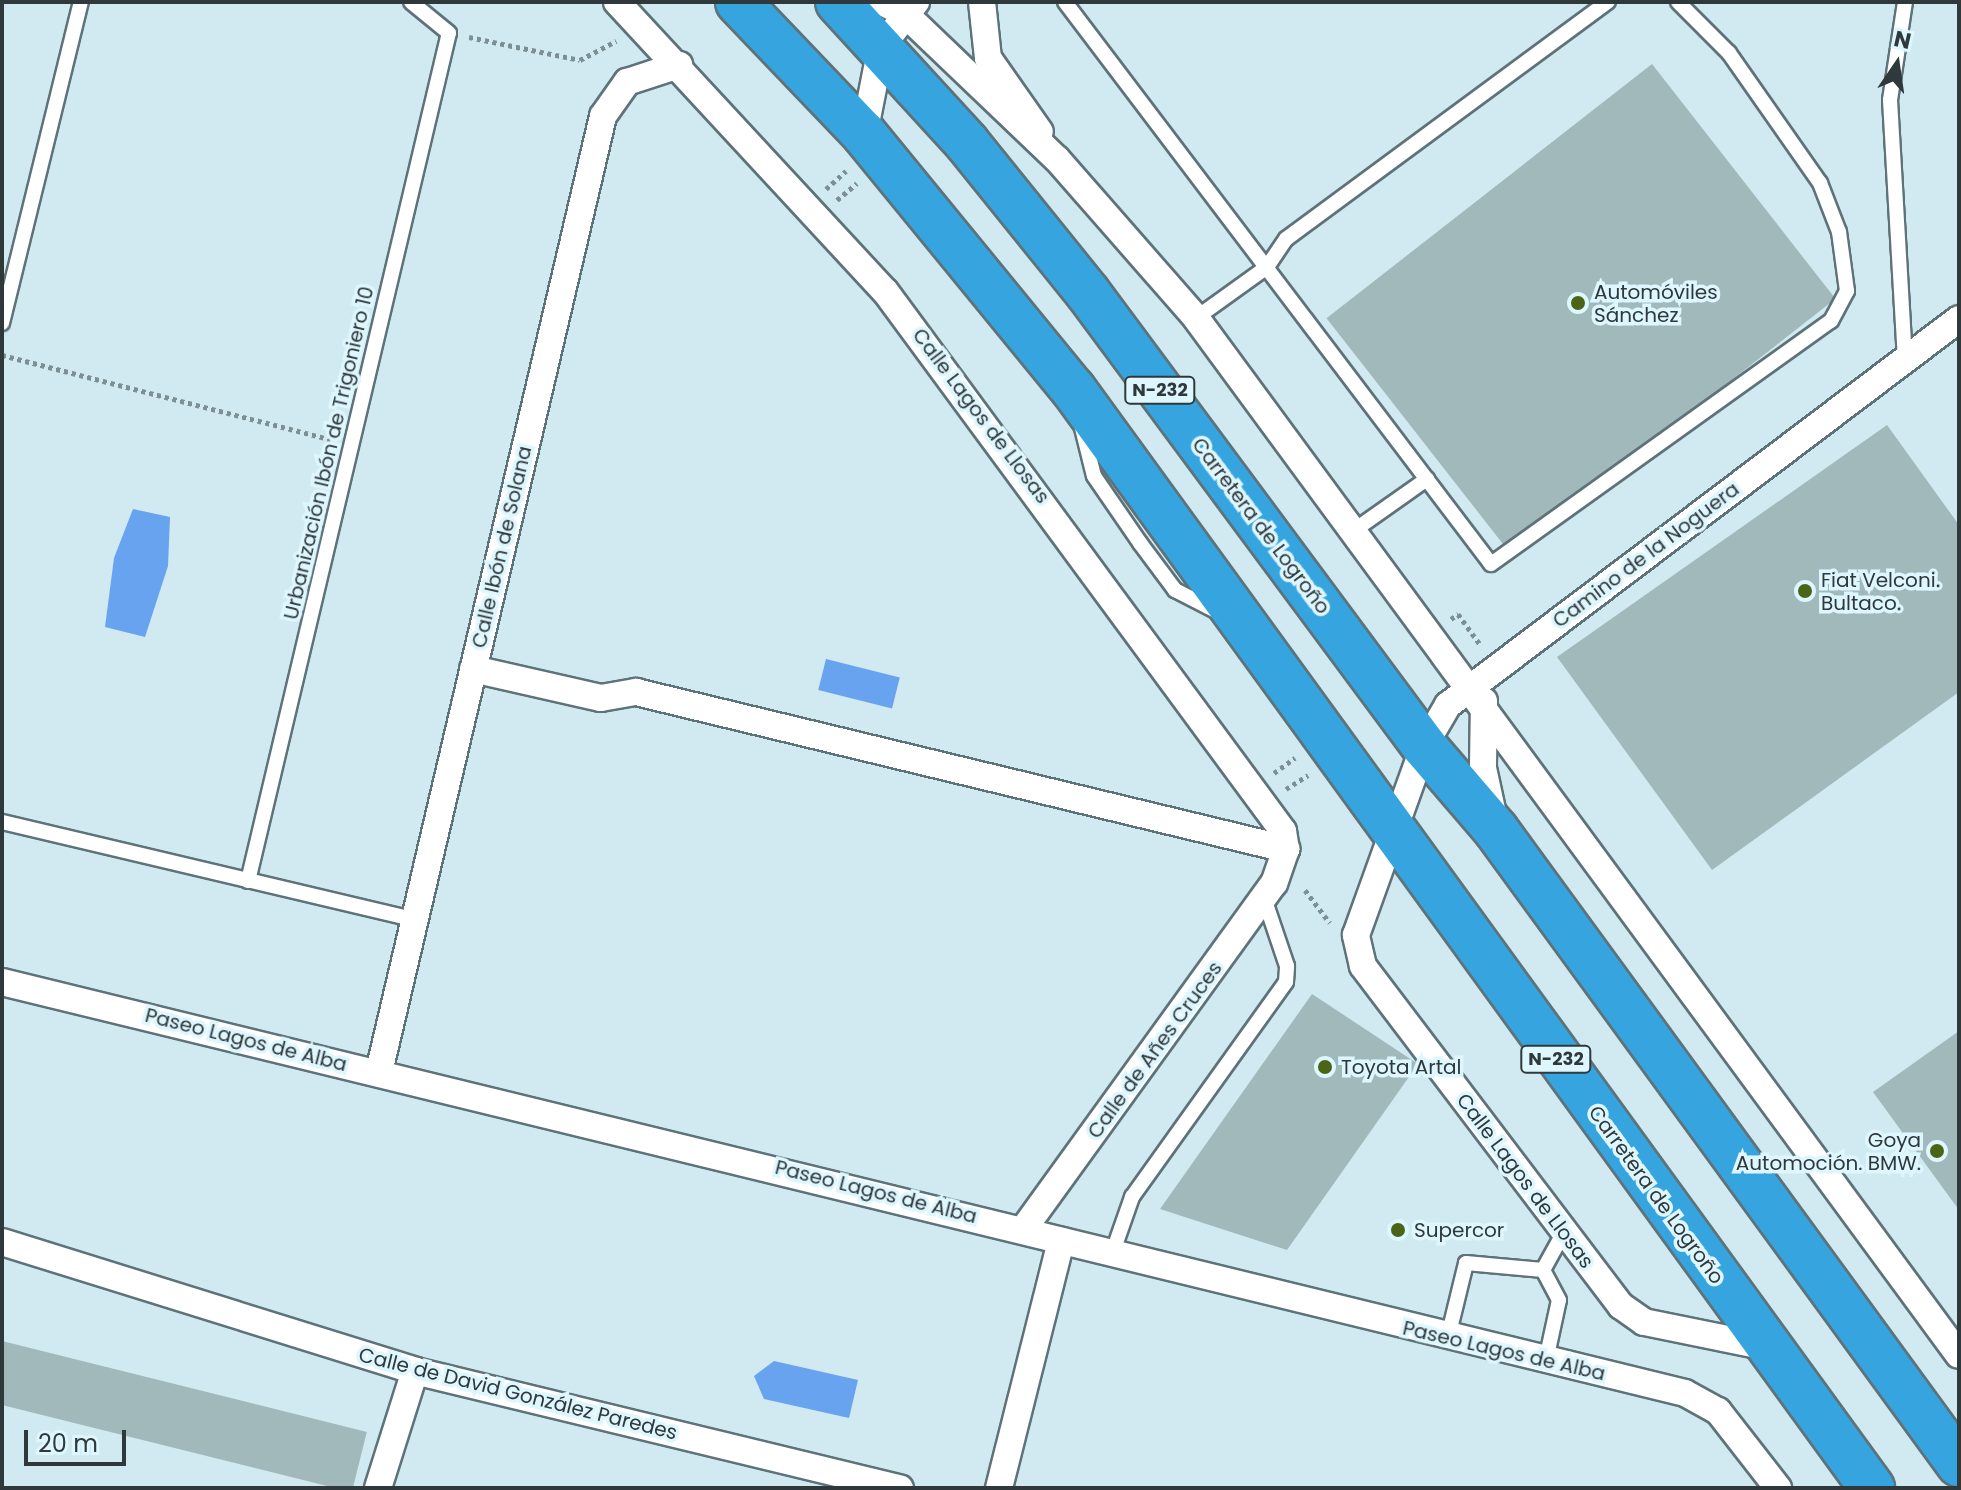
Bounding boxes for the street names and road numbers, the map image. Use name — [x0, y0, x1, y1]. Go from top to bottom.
street label: Urbanización Ibón de Trigoniero 10 — [279, 284, 379, 622]
street label: Calle Lagos de Llosas — [907, 324, 1055, 508]
road number: N-232 — [1124, 376, 1196, 404]
street label: Carretera de Logroño — [1187, 433, 1335, 619]
street label: Calle Ibón de Solana — [467, 444, 537, 650]
street label: Camino de la Noguera — [1548, 477, 1744, 633]
street label: Calle de Añes Cruces — [1083, 957, 1227, 1143]
street label: Paseo Lagos de Alba — [143, 1003, 349, 1077]
road number: N-232 — [1520, 1045, 1592, 1073]
street label: Calle Lagos de Llosas — [1451, 1089, 1599, 1273]
street label: Carretera de Logroño — [1583, 1101, 1729, 1289]
street label: Paseo Lagos de Alba — [773, 1155, 979, 1229]
street label: Paseo Lagos de Alba — [1400, 1316, 1608, 1386]
street label: Calle de David González Paredes — [356, 1343, 680, 1445]

